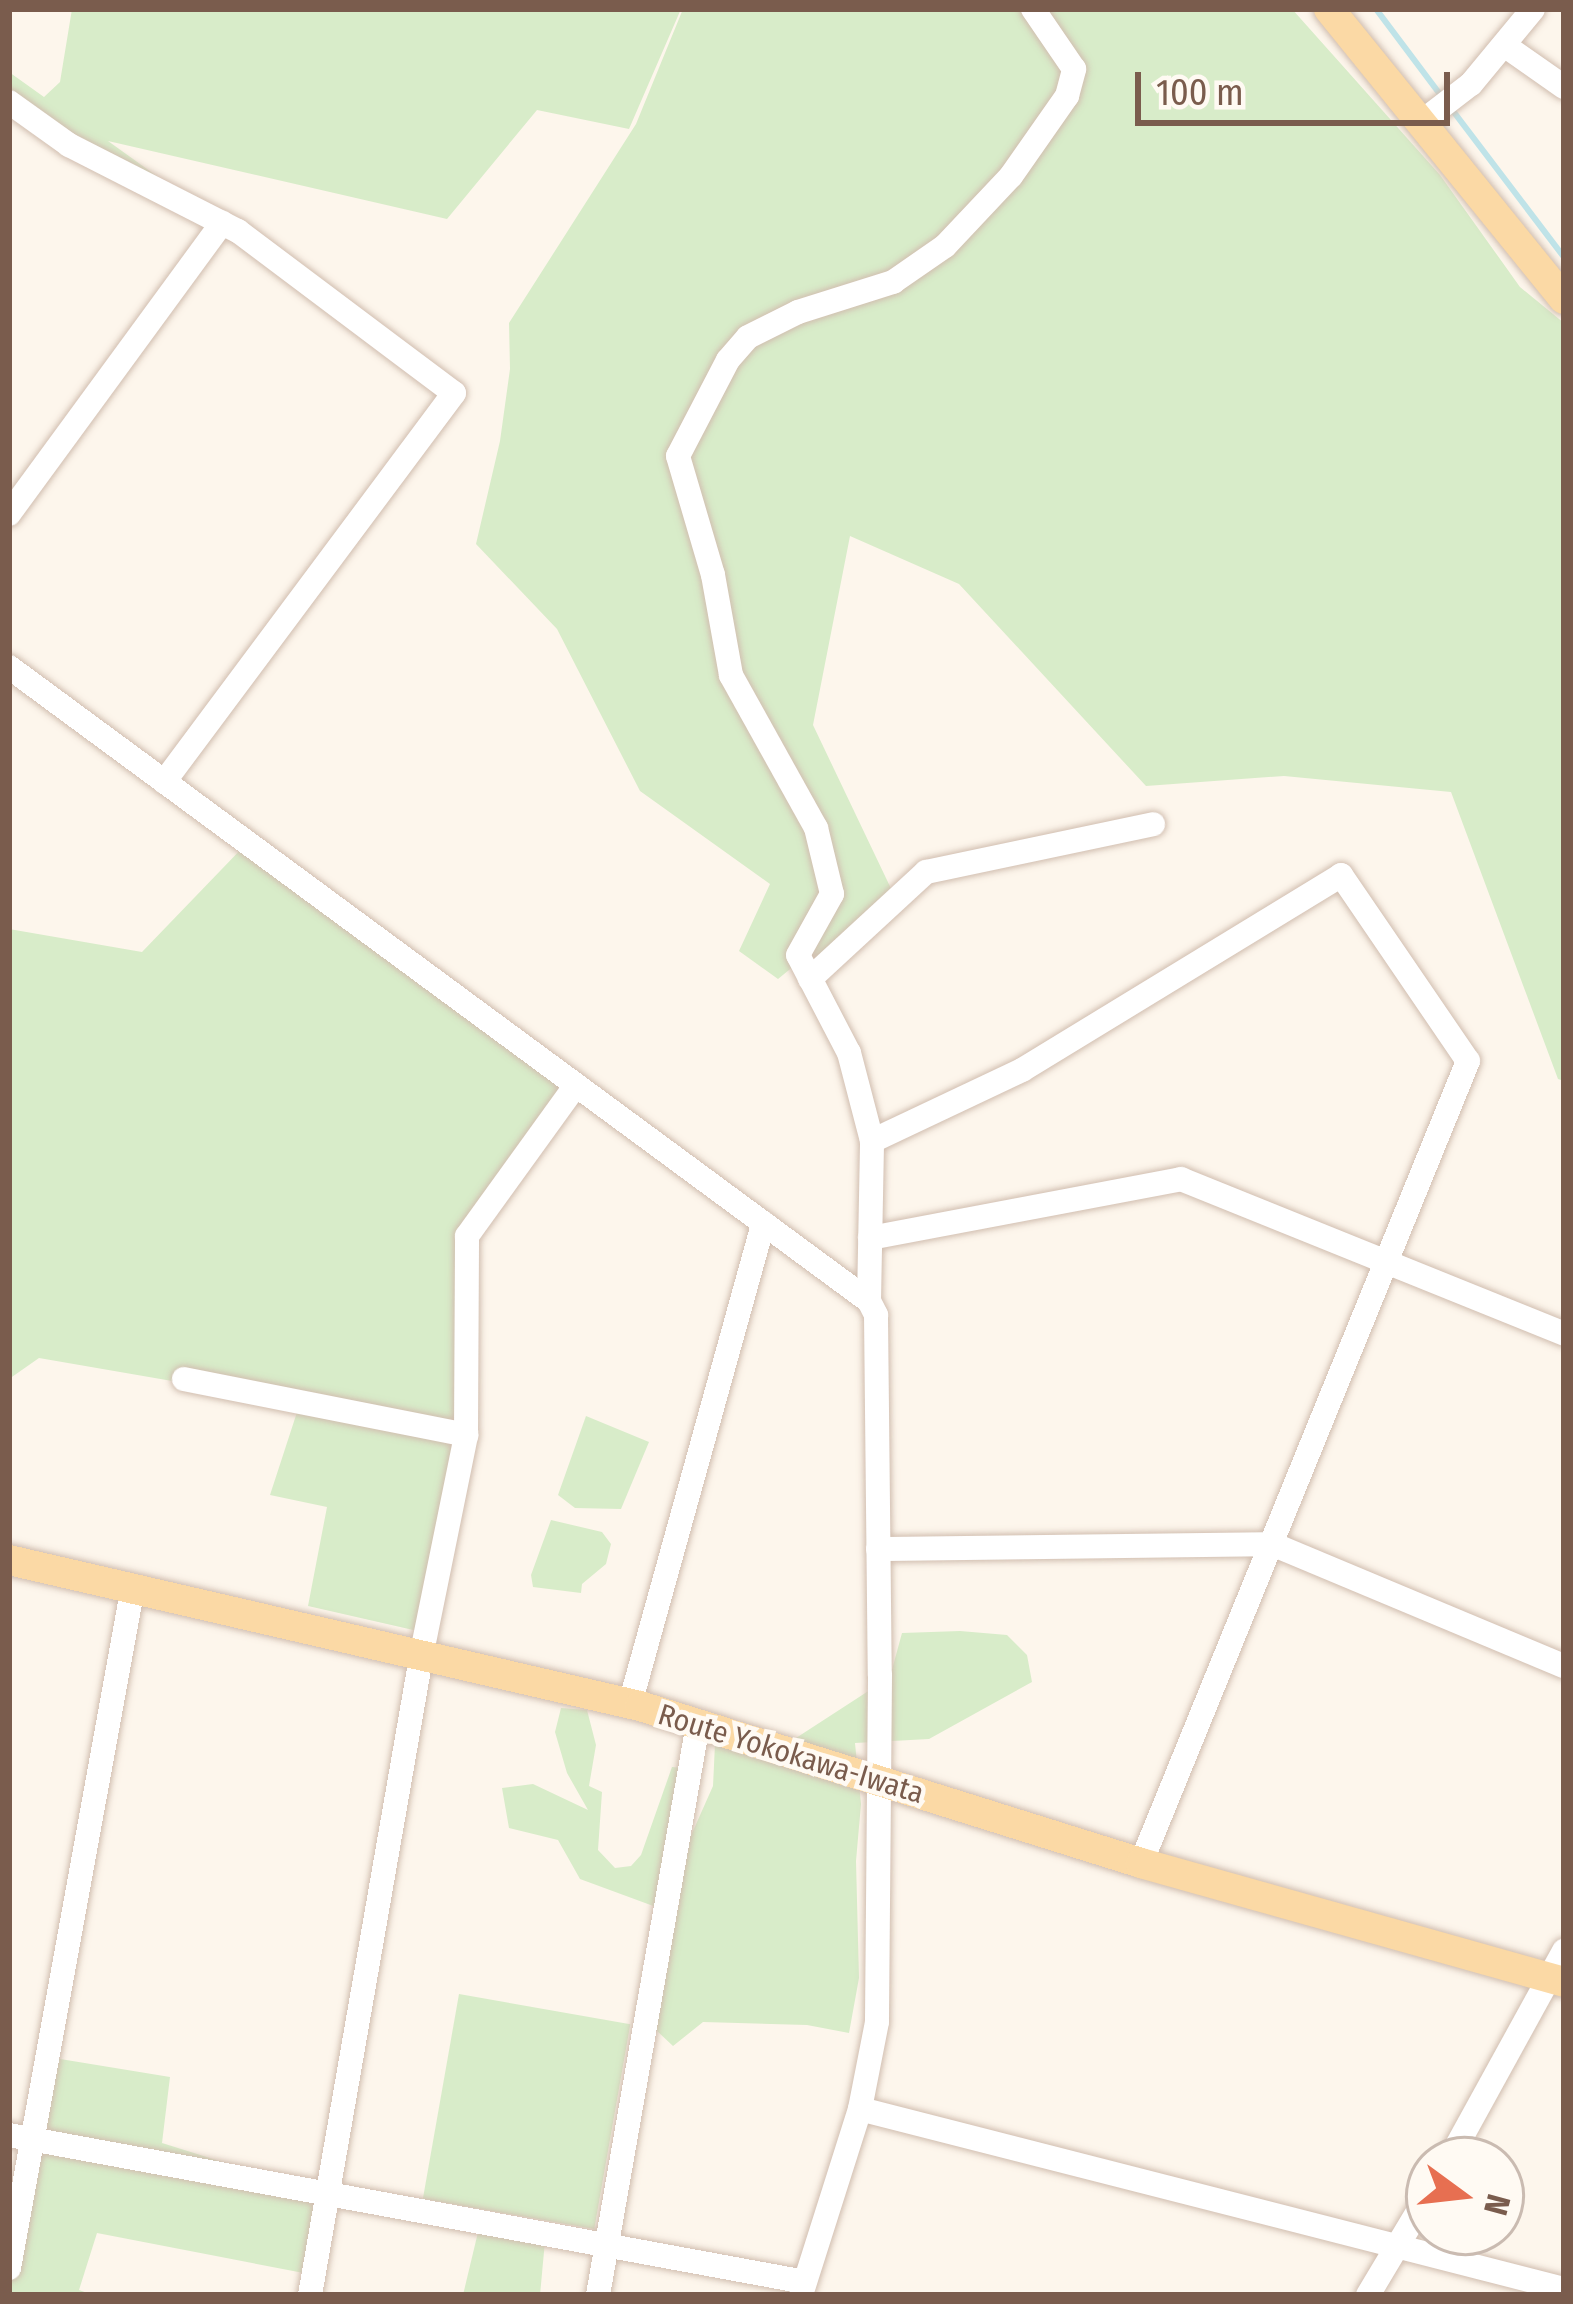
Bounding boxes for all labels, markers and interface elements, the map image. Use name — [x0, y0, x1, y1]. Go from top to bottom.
scale bar — [1141, 48, 1456, 122]
text: 100 m — [1156, 71, 1244, 115]
street label: Route Yokokawa-Iwata — [654, 1696, 928, 1812]
north arrow — [1405, 2136, 1525, 2256]
text: N — [1475, 2190, 1519, 2219]

